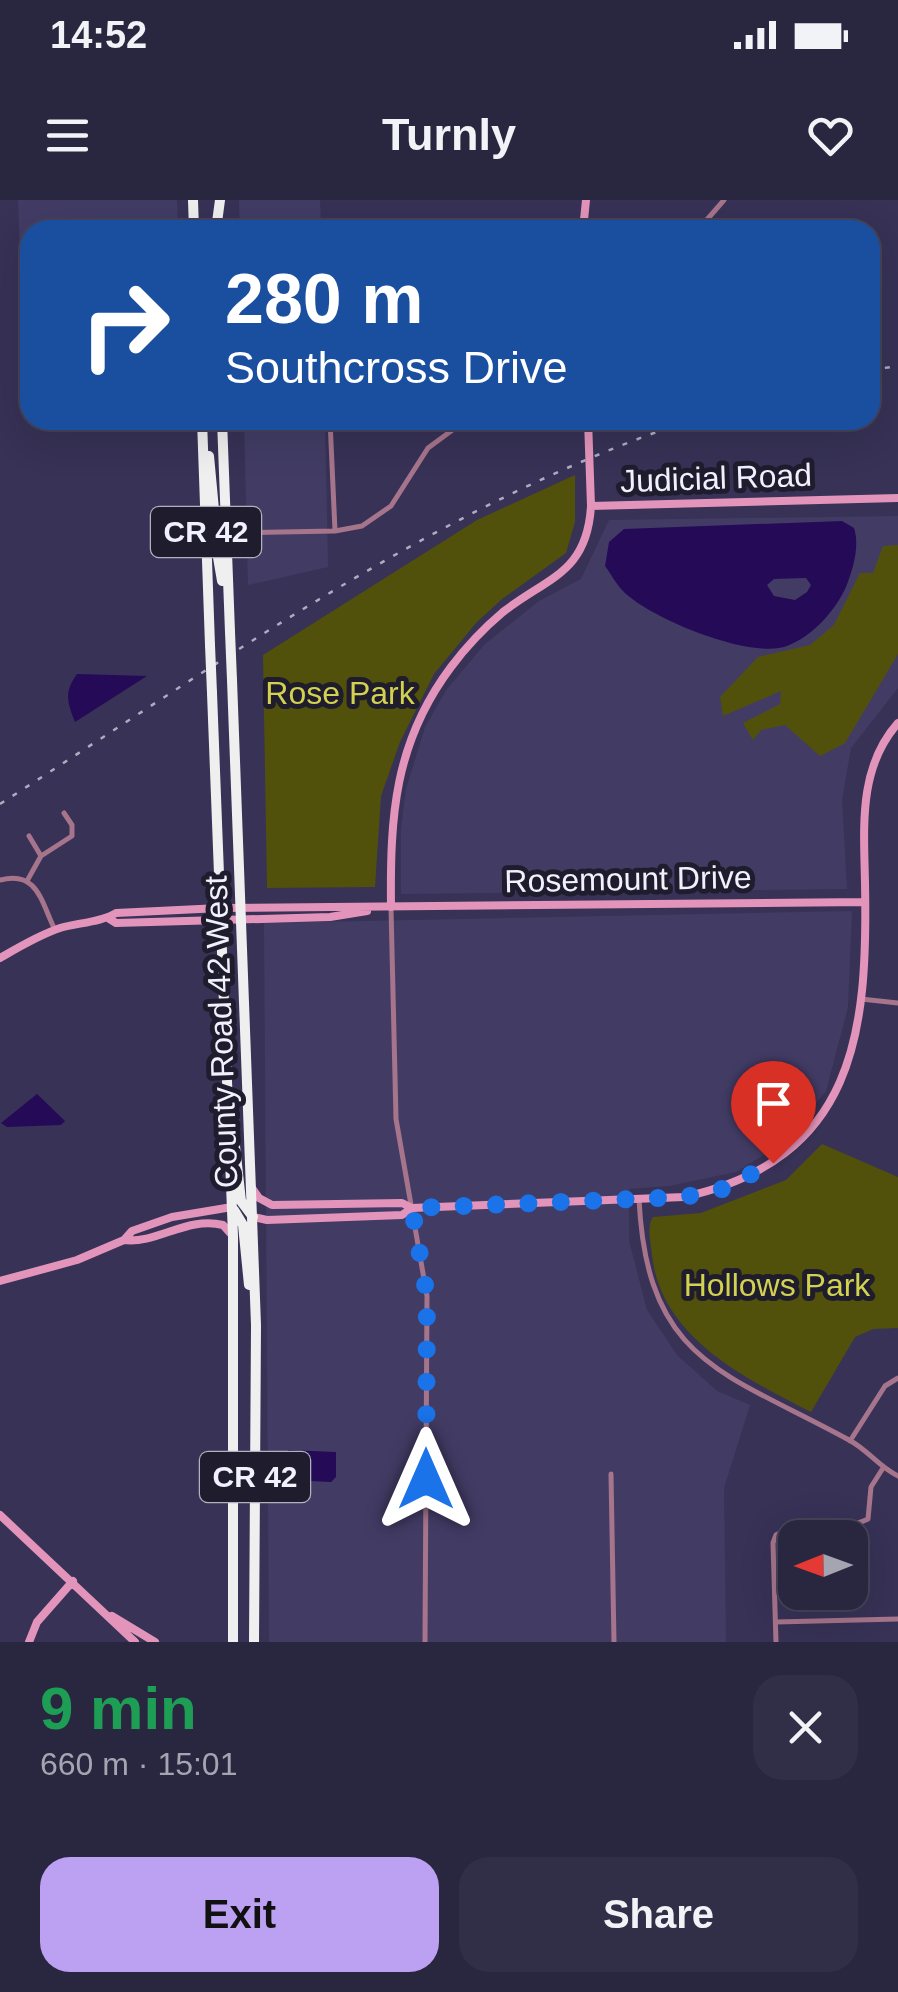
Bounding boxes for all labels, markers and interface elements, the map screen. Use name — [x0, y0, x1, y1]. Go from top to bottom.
text: 14:52 — [50, 14, 147, 56]
icon: menu — [40, 108, 95, 163]
icon: heart — [803, 108, 858, 163]
text: Turnly — [382, 109, 516, 160]
icon: right — [60, 260, 190, 390]
text: 280 m — [225, 260, 423, 338]
text: Southcross Drive — [225, 342, 568, 393]
street label: Judicial Road — [619, 457, 813, 499]
road number: CR 42 — [151, 507, 261, 557]
park label: Rose Park — [265, 675, 416, 711]
street label: Rosemount Drive — [504, 859, 752, 899]
street label: County Road 42 West — [198, 875, 244, 1189]
pin — [731, 1061, 816, 1164]
icon: arrive — [746, 1076, 801, 1131]
park label: Hollows Park — [684, 1267, 871, 1303]
position arrow — [374, 1427, 478, 1531]
road number: CR 42 — [200, 1452, 310, 1502]
north arrow — [778, 1520, 868, 1610]
map controls — [778, 1520, 868, 1610]
text: 9 min — [40, 1675, 197, 1742]
button: close — [753, 1675, 858, 1780]
text: 660 m · 15:01 — [40, 1746, 237, 1782]
button: Exit — [40, 1857, 439, 1972]
button: Share — [459, 1857, 858, 1972]

